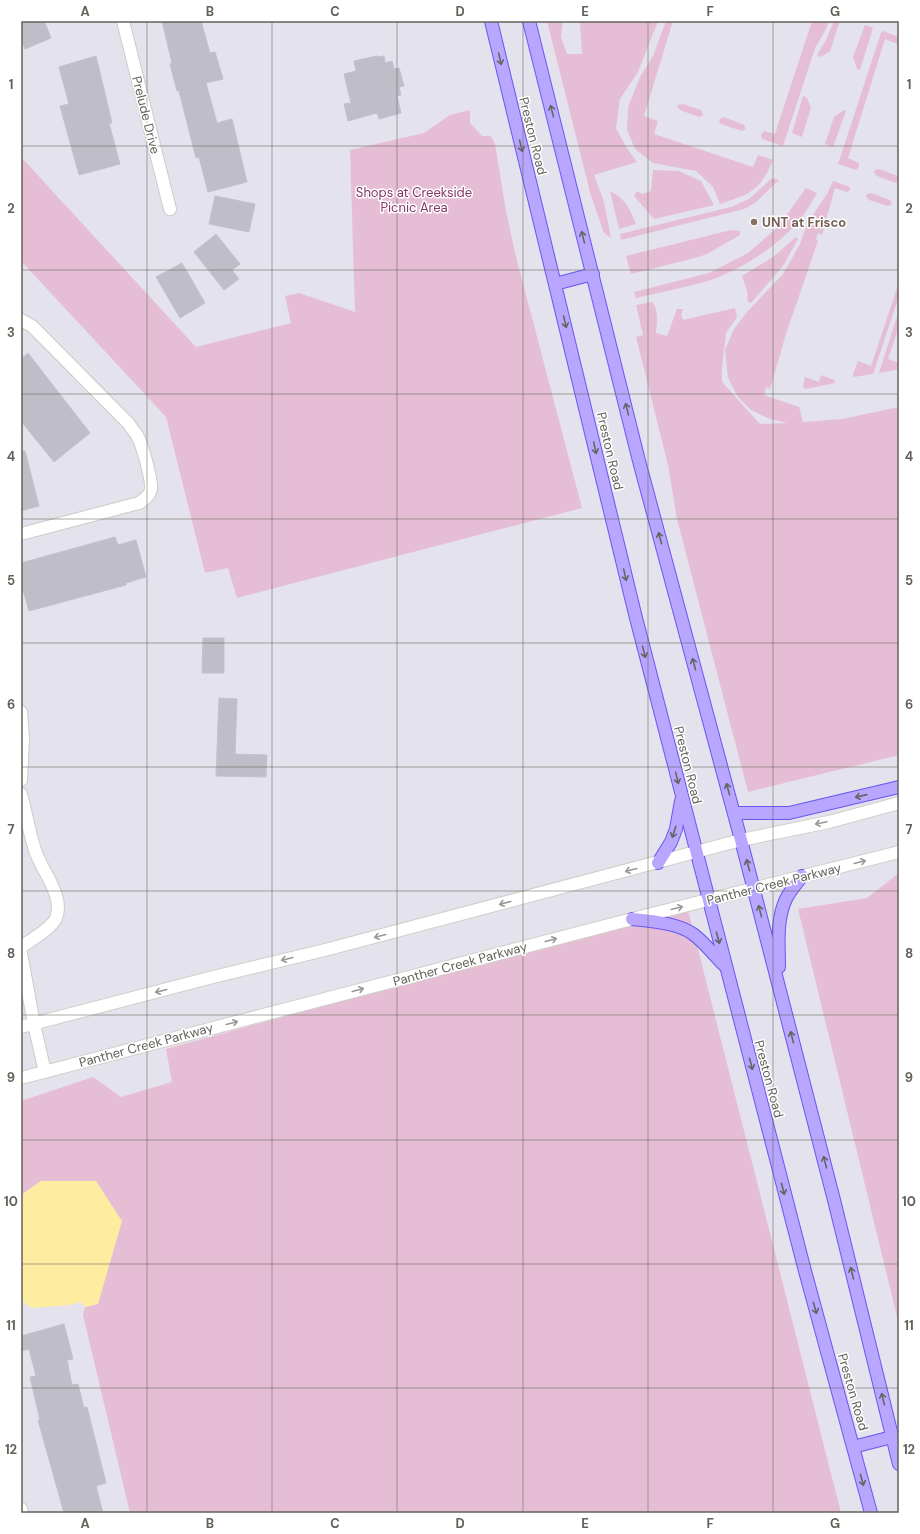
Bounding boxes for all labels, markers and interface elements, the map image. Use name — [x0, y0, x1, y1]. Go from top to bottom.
text: A — [80, 3, 90, 20]
text: B — [206, 3, 214, 20]
text: C — [330, 3, 340, 20]
text: D — [455, 3, 465, 20]
text: E — [581, 3, 589, 20]
text: F — [706, 3, 714, 20]
text: G — [830, 3, 840, 20]
one-way arrow — [496, 52, 504, 65]
street label: Prelude Drive — [128, 74, 164, 156]
text: 1 — [9, 76, 13, 93]
text: 1 — [907, 76, 911, 93]
street label: Preston Road — [515, 95, 551, 177]
one-way arrow — [547, 104, 555, 117]
one-way arrow — [518, 140, 525, 153]
park label: Shops at Creekside Picnic Area — [356, 184, 472, 216]
text: 2 — [7, 200, 15, 217]
text: 2 — [905, 200, 913, 217]
place label: UNT at Frisco — [762, 214, 846, 231]
marker: UNT at Frisco — [749, 217, 759, 227]
one-way arrow — [579, 230, 587, 243]
one-way arrow — [561, 315, 569, 328]
text: 3 — [7, 324, 15, 341]
text: 3 — [905, 324, 913, 341]
one-way arrow — [622, 403, 630, 416]
street label: Preston Road — [593, 410, 627, 492]
one-way arrow — [592, 441, 599, 454]
text: 4 — [7, 448, 15, 465]
text: 4 — [905, 448, 913, 465]
one-way arrow — [656, 532, 663, 545]
one-way arrow — [622, 568, 630, 581]
text: 5 — [7, 572, 15, 589]
text: 5 — [905, 572, 913, 589]
one-way arrow — [641, 645, 649, 658]
one-way arrow — [690, 658, 697, 671]
text: 6 — [7, 696, 15, 713]
text: 6 — [905, 696, 913, 713]
street label: Preston Road — [670, 724, 706, 806]
one-way arrow — [674, 771, 681, 784]
one-way arrow — [723, 783, 731, 796]
one-way arrow — [855, 793, 868, 801]
one-way arrow — [815, 820, 828, 828]
text: 7 — [8, 821, 15, 838]
text: 7 — [906, 821, 913, 838]
one-way arrow — [670, 826, 678, 838]
one-way arrow — [743, 858, 751, 871]
one-way arrow — [853, 858, 866, 865]
street label: Panther Creek Parkway — [705, 859, 843, 909]
one-way arrow — [625, 867, 638, 874]
one-way arrow — [499, 900, 512, 907]
one-way arrow — [671, 903, 684, 911]
one-way arrow — [755, 905, 763, 918]
one-way arrow — [715, 931, 722, 944]
one-way arrow — [374, 933, 387, 940]
one-way arrow — [545, 936, 558, 943]
street label: Panther Creek Parkway — [391, 938, 529, 990]
text: 8 — [7, 945, 15, 962]
text: 8 — [905, 945, 913, 962]
one-way arrow — [281, 956, 294, 964]
one-way arrow — [351, 986, 364, 994]
one-way arrow — [155, 988, 168, 995]
street label: Panther Creek Parkway — [77, 1019, 215, 1071]
one-way arrow — [225, 1019, 238, 1026]
one-way arrow — [788, 1030, 795, 1043]
street label: Preston Road — [750, 1038, 788, 1120]
one-way arrow — [748, 1057, 755, 1070]
text: 9 — [7, 1069, 15, 1086]
text: 9 — [905, 1069, 913, 1086]
one-way arrow — [820, 1156, 828, 1169]
one-way arrow — [780, 1183, 788, 1196]
text: 10 — [4, 1193, 18, 1210]
text: 10 — [902, 1193, 916, 1210]
one-way arrow — [848, 1267, 855, 1280]
one-way arrow — [812, 1302, 819, 1315]
text: 11 — [6, 1317, 16, 1334]
text: 11 — [904, 1317, 914, 1334]
street label: Preston Road — [834, 1351, 872, 1433]
one-way arrow — [878, 1393, 886, 1406]
text: 12 — [5, 1441, 17, 1458]
text: 12 — [903, 1441, 915, 1458]
one-way arrow — [859, 1473, 866, 1486]
text: A — [80, 1515, 90, 1532]
text: B — [206, 1515, 214, 1532]
text: C — [330, 1515, 340, 1532]
text: D — [455, 1515, 465, 1532]
text: E — [581, 1515, 589, 1532]
text: F — [706, 1515, 714, 1532]
text: G — [830, 1515, 840, 1532]

